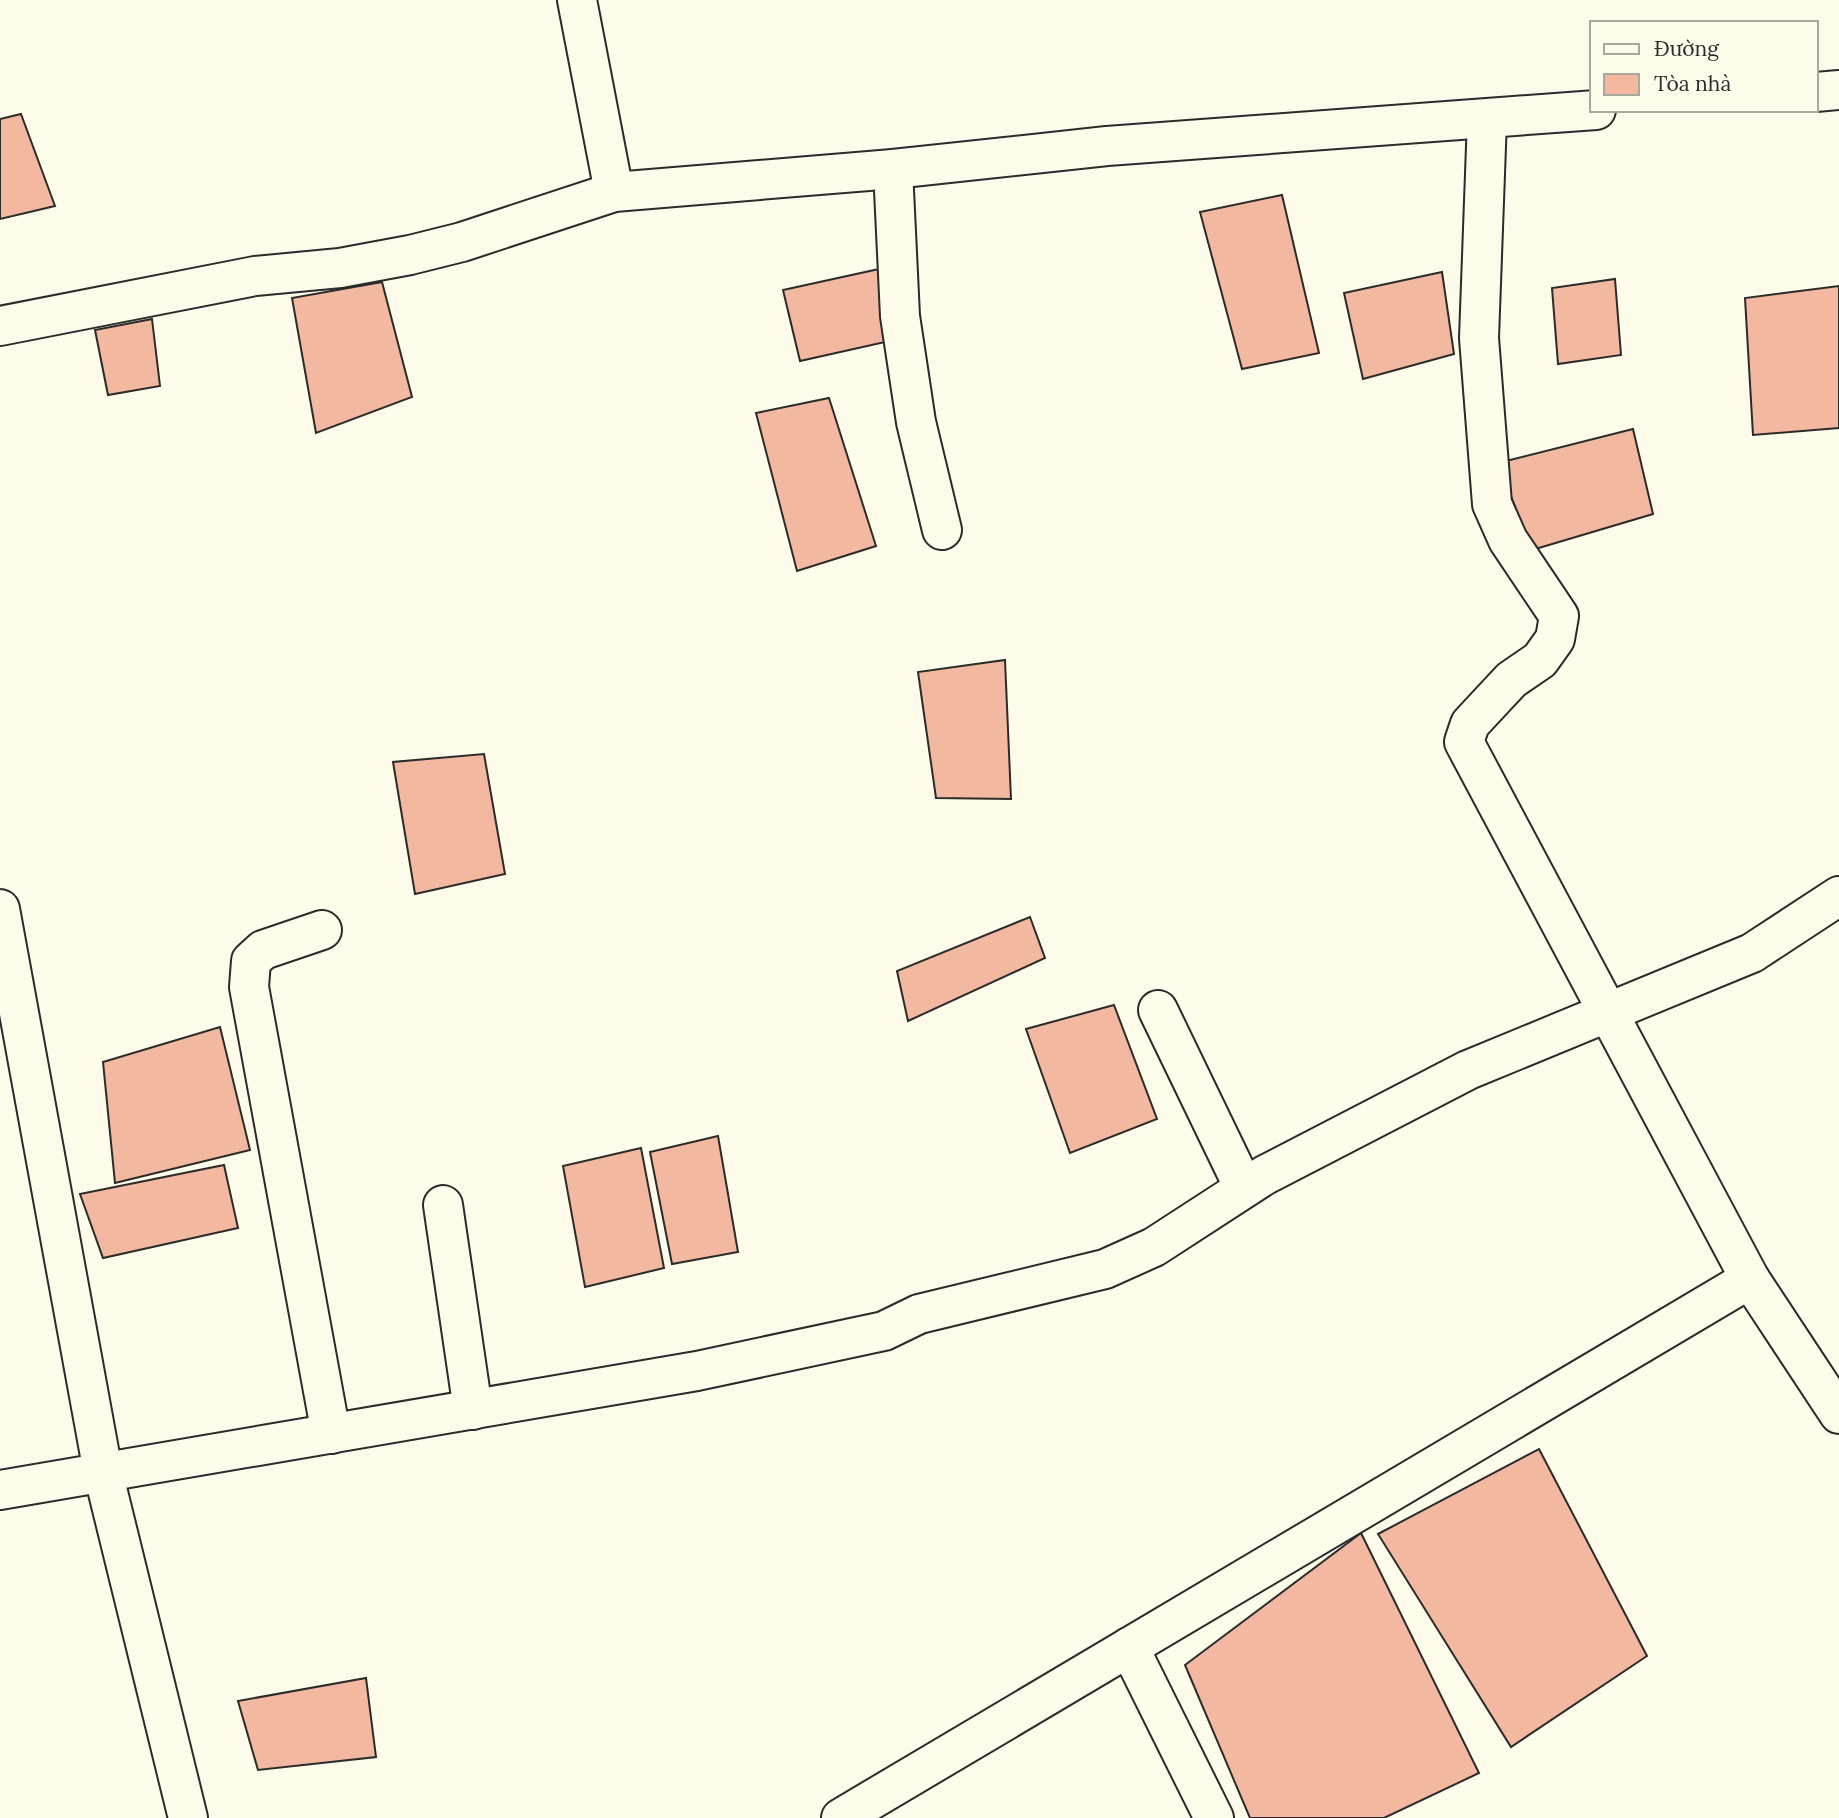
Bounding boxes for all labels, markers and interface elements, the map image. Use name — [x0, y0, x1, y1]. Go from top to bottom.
legend — [1590, 21, 1818, 112]
text: Đường — [1654, 35, 1719, 62]
text: Tòa nhà — [1654, 70, 1731, 97]

